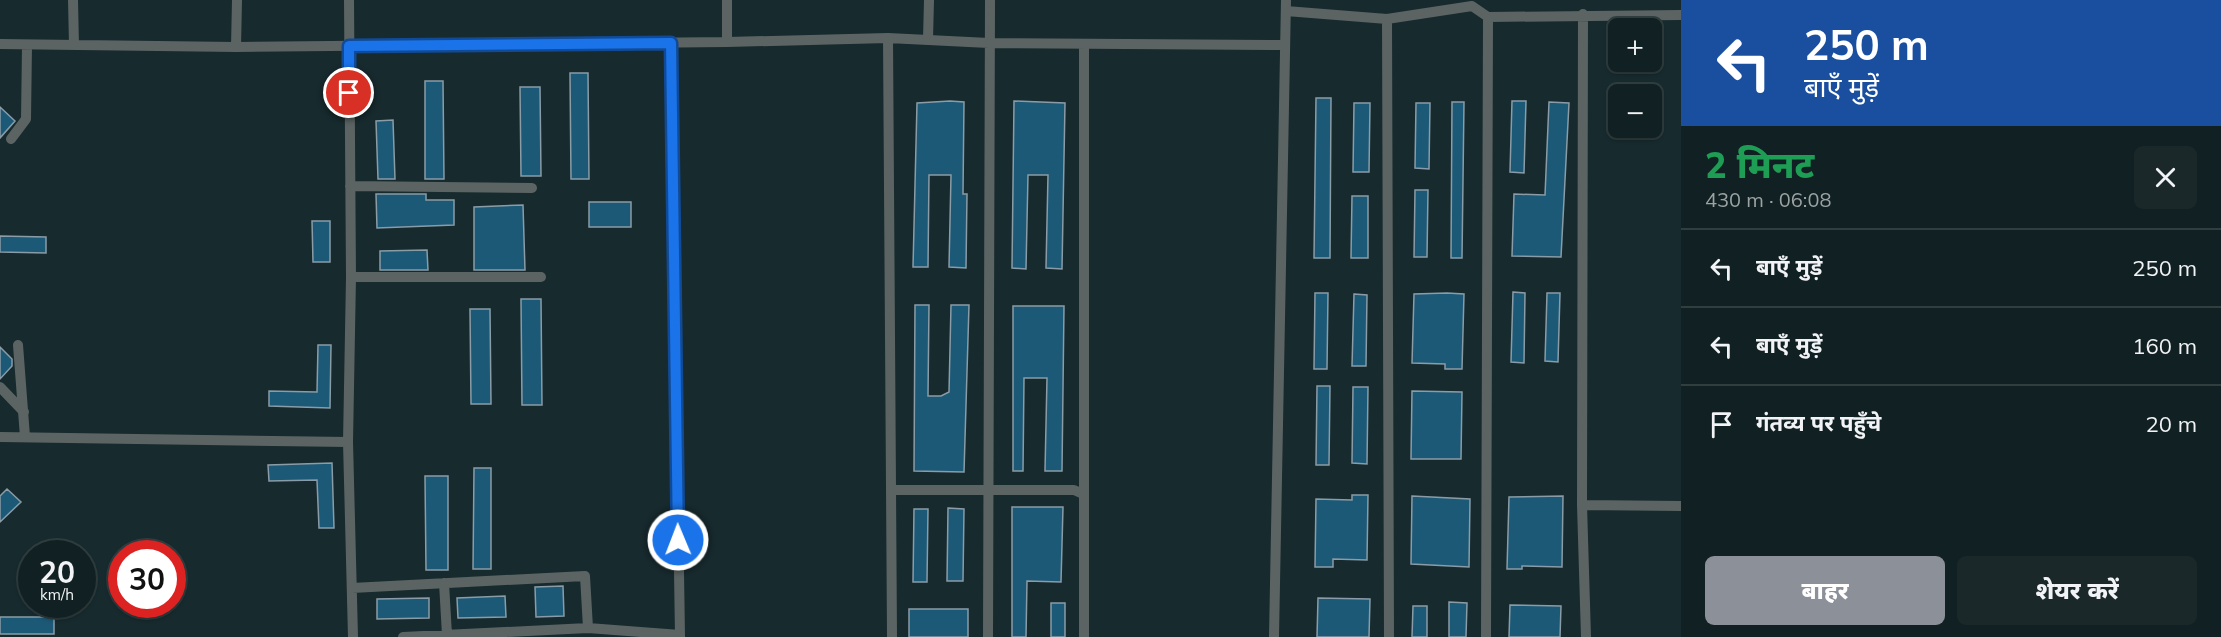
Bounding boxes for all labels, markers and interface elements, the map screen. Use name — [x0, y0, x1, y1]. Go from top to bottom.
map controls — [1608, 18, 1662, 138]
button: + — [1608, 18, 1662, 72]
text: 250 m — [1804, 18, 1929, 71]
icon: left — [1705, 24, 1783, 102]
pin — [323, 67, 374, 118]
text: बाएँ मुड़ें — [1804, 70, 1879, 104]
icon: arrive — [332, 76, 365, 109]
button: − — [1608, 84, 1662, 138]
text: 2 मिनट — [1705, 142, 1814, 187]
button: close — [2134, 146, 2197, 209]
text: 430 m · 06:08 — [1705, 187, 1831, 212]
icon: left — [1705, 252, 1738, 285]
text: बाएँ मुड़ें — [1756, 253, 1822, 281]
text: 250 m — [2132, 254, 2197, 282]
icon: left — [1705, 330, 1738, 363]
text: बाएँ मुड़ें — [1756, 331, 1822, 359]
text: 160 m — [2132, 332, 2197, 360]
icon: arrive — [1705, 408, 1738, 441]
text: गंतव्य पर पहुँचे — [1756, 409, 1881, 437]
text: 20 m — [2146, 410, 2197, 438]
position arrow — [646, 508, 710, 572]
speed limit sign: 30 — [108, 540, 186, 618]
text: 20 — [39, 553, 75, 591]
button: बाहर — [1705, 556, 1945, 625]
button: शेयर करें — [1957, 556, 2197, 625]
text: km/h — [40, 585, 74, 604]

